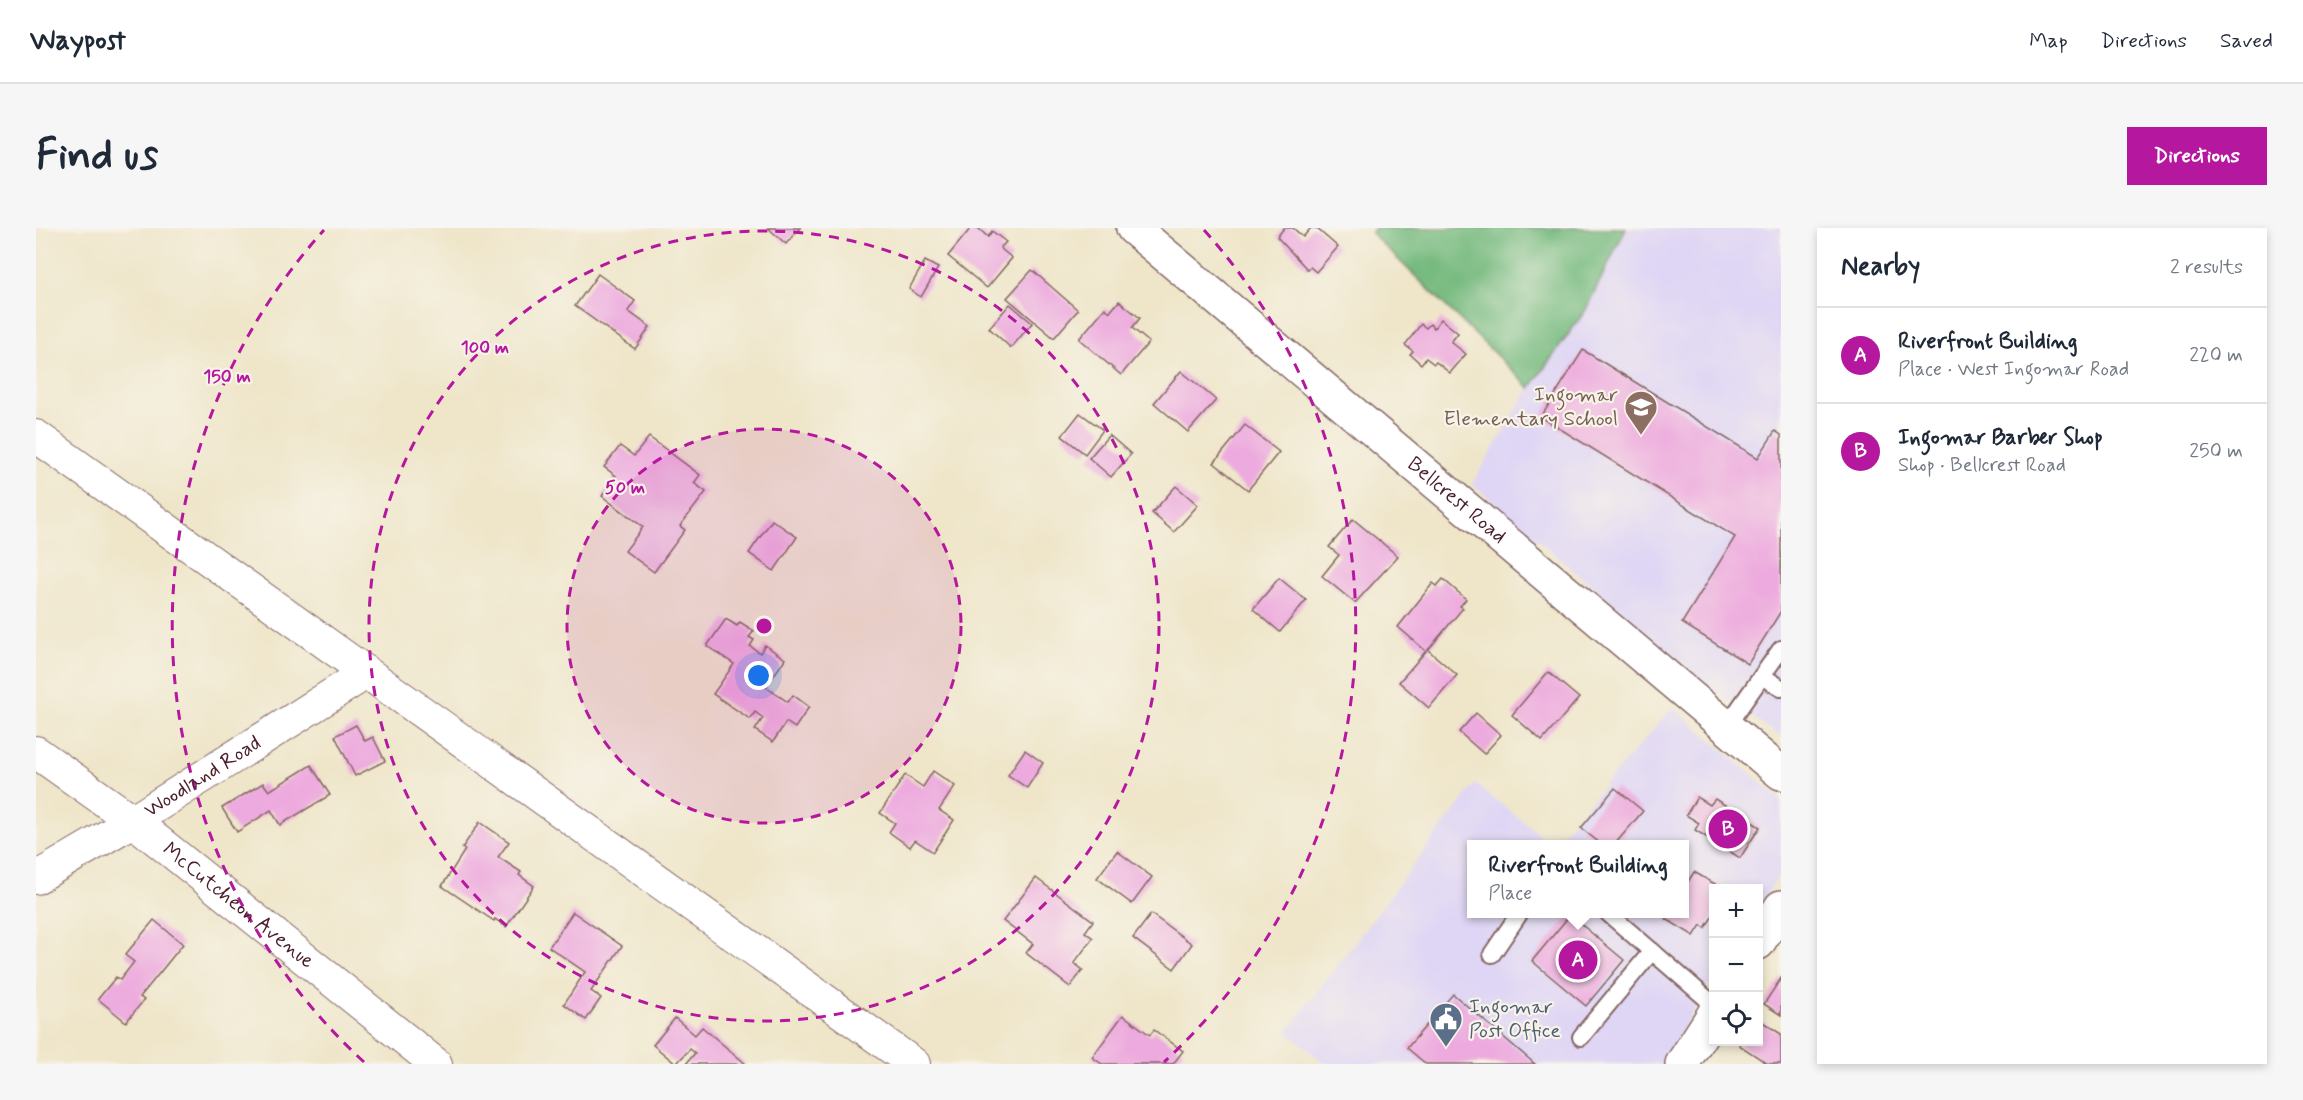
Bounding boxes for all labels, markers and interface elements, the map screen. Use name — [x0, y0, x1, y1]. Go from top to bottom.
text: Waypost — [30, 23, 126, 60]
text: Map — [2029, 27, 2068, 55]
text: Directions — [2101, 27, 2187, 55]
text: Saved — [2220, 27, 2273, 55]
button: Directions — [2127, 127, 2267, 185]
text: Find us — [36, 129, 158, 184]
text: Nearby — [1841, 250, 1920, 284]
text: 2 results — [2170, 254, 2243, 281]
text: Riverfront Building — [1898, 328, 2078, 356]
text: 100 m — [461, 336, 509, 360]
text: A — [1854, 342, 1867, 369]
text: 220 m — [2189, 342, 2243, 369]
text: Place · West Ingomar Road — [1898, 356, 2129, 383]
text: 150 m — [203, 365, 251, 389]
place label: Ingomar Elementary School — [1443, 381, 1618, 433]
school or university icon: Ingomar Elementary School — [1623, 389, 1659, 436]
text: Ingomar Barber Shop — [1898, 424, 2103, 452]
text: B — [1854, 438, 1867, 465]
text: 250 m — [2189, 438, 2243, 465]
street label: Bellcrest Road — [1401, 450, 1512, 550]
text: Shop · Bellcrest Road — [1898, 452, 2066, 479]
text: 50 m — [605, 476, 645, 500]
centre of rings — [754, 616, 774, 636]
your location — [744, 661, 773, 690]
street label: Woodland Road — [139, 729, 266, 824]
pin: B — [1708, 806, 1748, 852]
street label: McCutcheon Avenue — [156, 836, 320, 975]
popup — [1467, 840, 1689, 918]
text: Riverfront Building — [1488, 852, 1668, 880]
text: Place — [1488, 880, 1532, 907]
map controls — [1709, 884, 1763, 1046]
button: + — [1709, 884, 1763, 938]
pin: A — [1558, 938, 1598, 982]
button: − — [1709, 938, 1763, 992]
button: locate — [1709, 992, 1763, 1046]
place label: Ingomar Post Office — [1469, 993, 1561, 1045]
public building icon: Ingomar Post Office — [1428, 1001, 1464, 1048]

